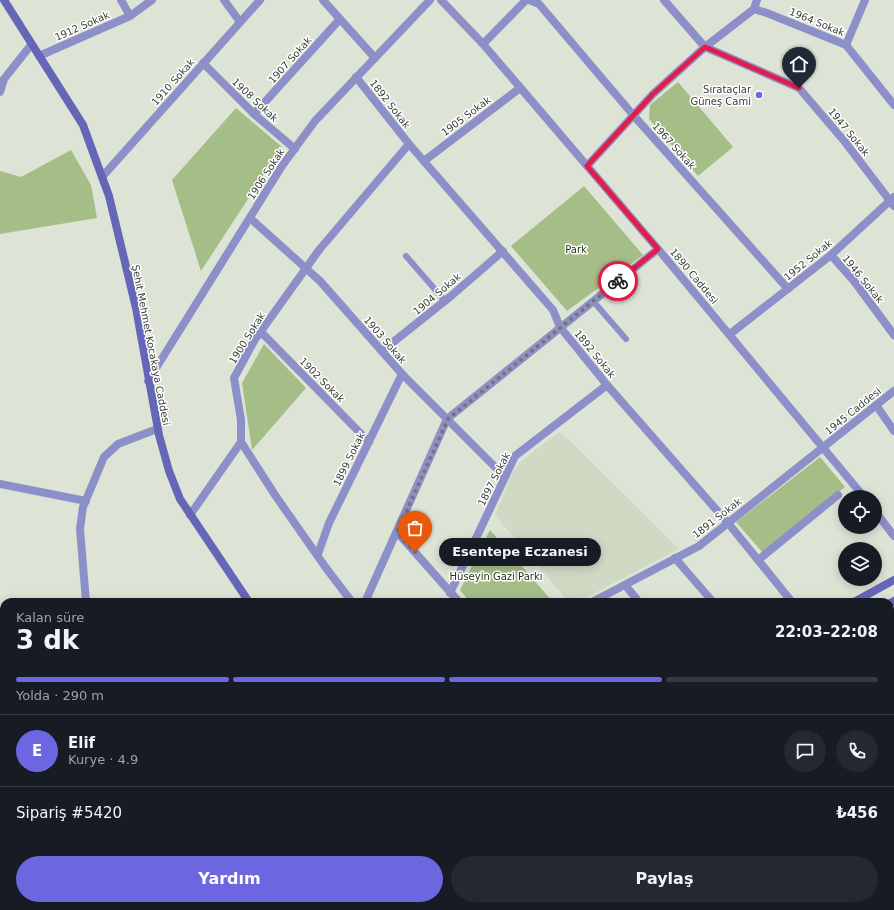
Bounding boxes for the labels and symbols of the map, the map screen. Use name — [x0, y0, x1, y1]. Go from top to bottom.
street label: 1964 Sokak — [788, 6, 846, 38]
street label: 1912 Sokak — [53, 9, 111, 43]
street label: 1907 Sokak — [266, 34, 314, 85]
pin — [782, 47, 816, 88]
street label: 1910 Sokak — [149, 56, 197, 107]
street label: 1908 Sokak — [230, 76, 280, 124]
street label: 1892 Sokak — [368, 78, 413, 131]
place label: Sırataçlar Güneş Cami — [690, 84, 752, 107]
marker: Sırataçlar Güneş Cami — [754, 90, 764, 100]
street label: 1905 Sokak — [439, 94, 493, 138]
street label: 1947 Sokak — [826, 106, 872, 158]
street label: 1967 Sokak — [650, 121, 698, 172]
street label: 1906 Sokak — [245, 146, 287, 202]
street label: 1952 Sokak — [782, 237, 834, 283]
park label: Park — [565, 244, 587, 255]
street label: 1890 Caddesi — [668, 246, 720, 306]
street label: 1946 Sokak — [840, 253, 886, 305]
courier — [598, 261, 638, 301]
street label: Şehit Mehmet Kocakaya Caddesi — [130, 264, 172, 426]
street label: 1904 Sokak — [411, 271, 463, 317]
street label: 1900 Sokak — [227, 310, 267, 366]
street label: 1903 Sokak — [362, 314, 409, 366]
street label: 1892 Sokak — [572, 328, 618, 380]
street label: 1902 Sokak — [297, 355, 347, 405]
street label: 1945 Caddesi — [823, 385, 883, 437]
street label: 1899 Sokak — [331, 430, 367, 488]
street label: 1897 Sokak — [476, 450, 512, 508]
street label: 1891 Sokak — [691, 495, 744, 540]
pin — [398, 511, 432, 552]
callout: Esentepe Eczanesi — [439, 538, 601, 566]
park label: Hüseyin Gazi Parkı — [450, 571, 542, 582]

